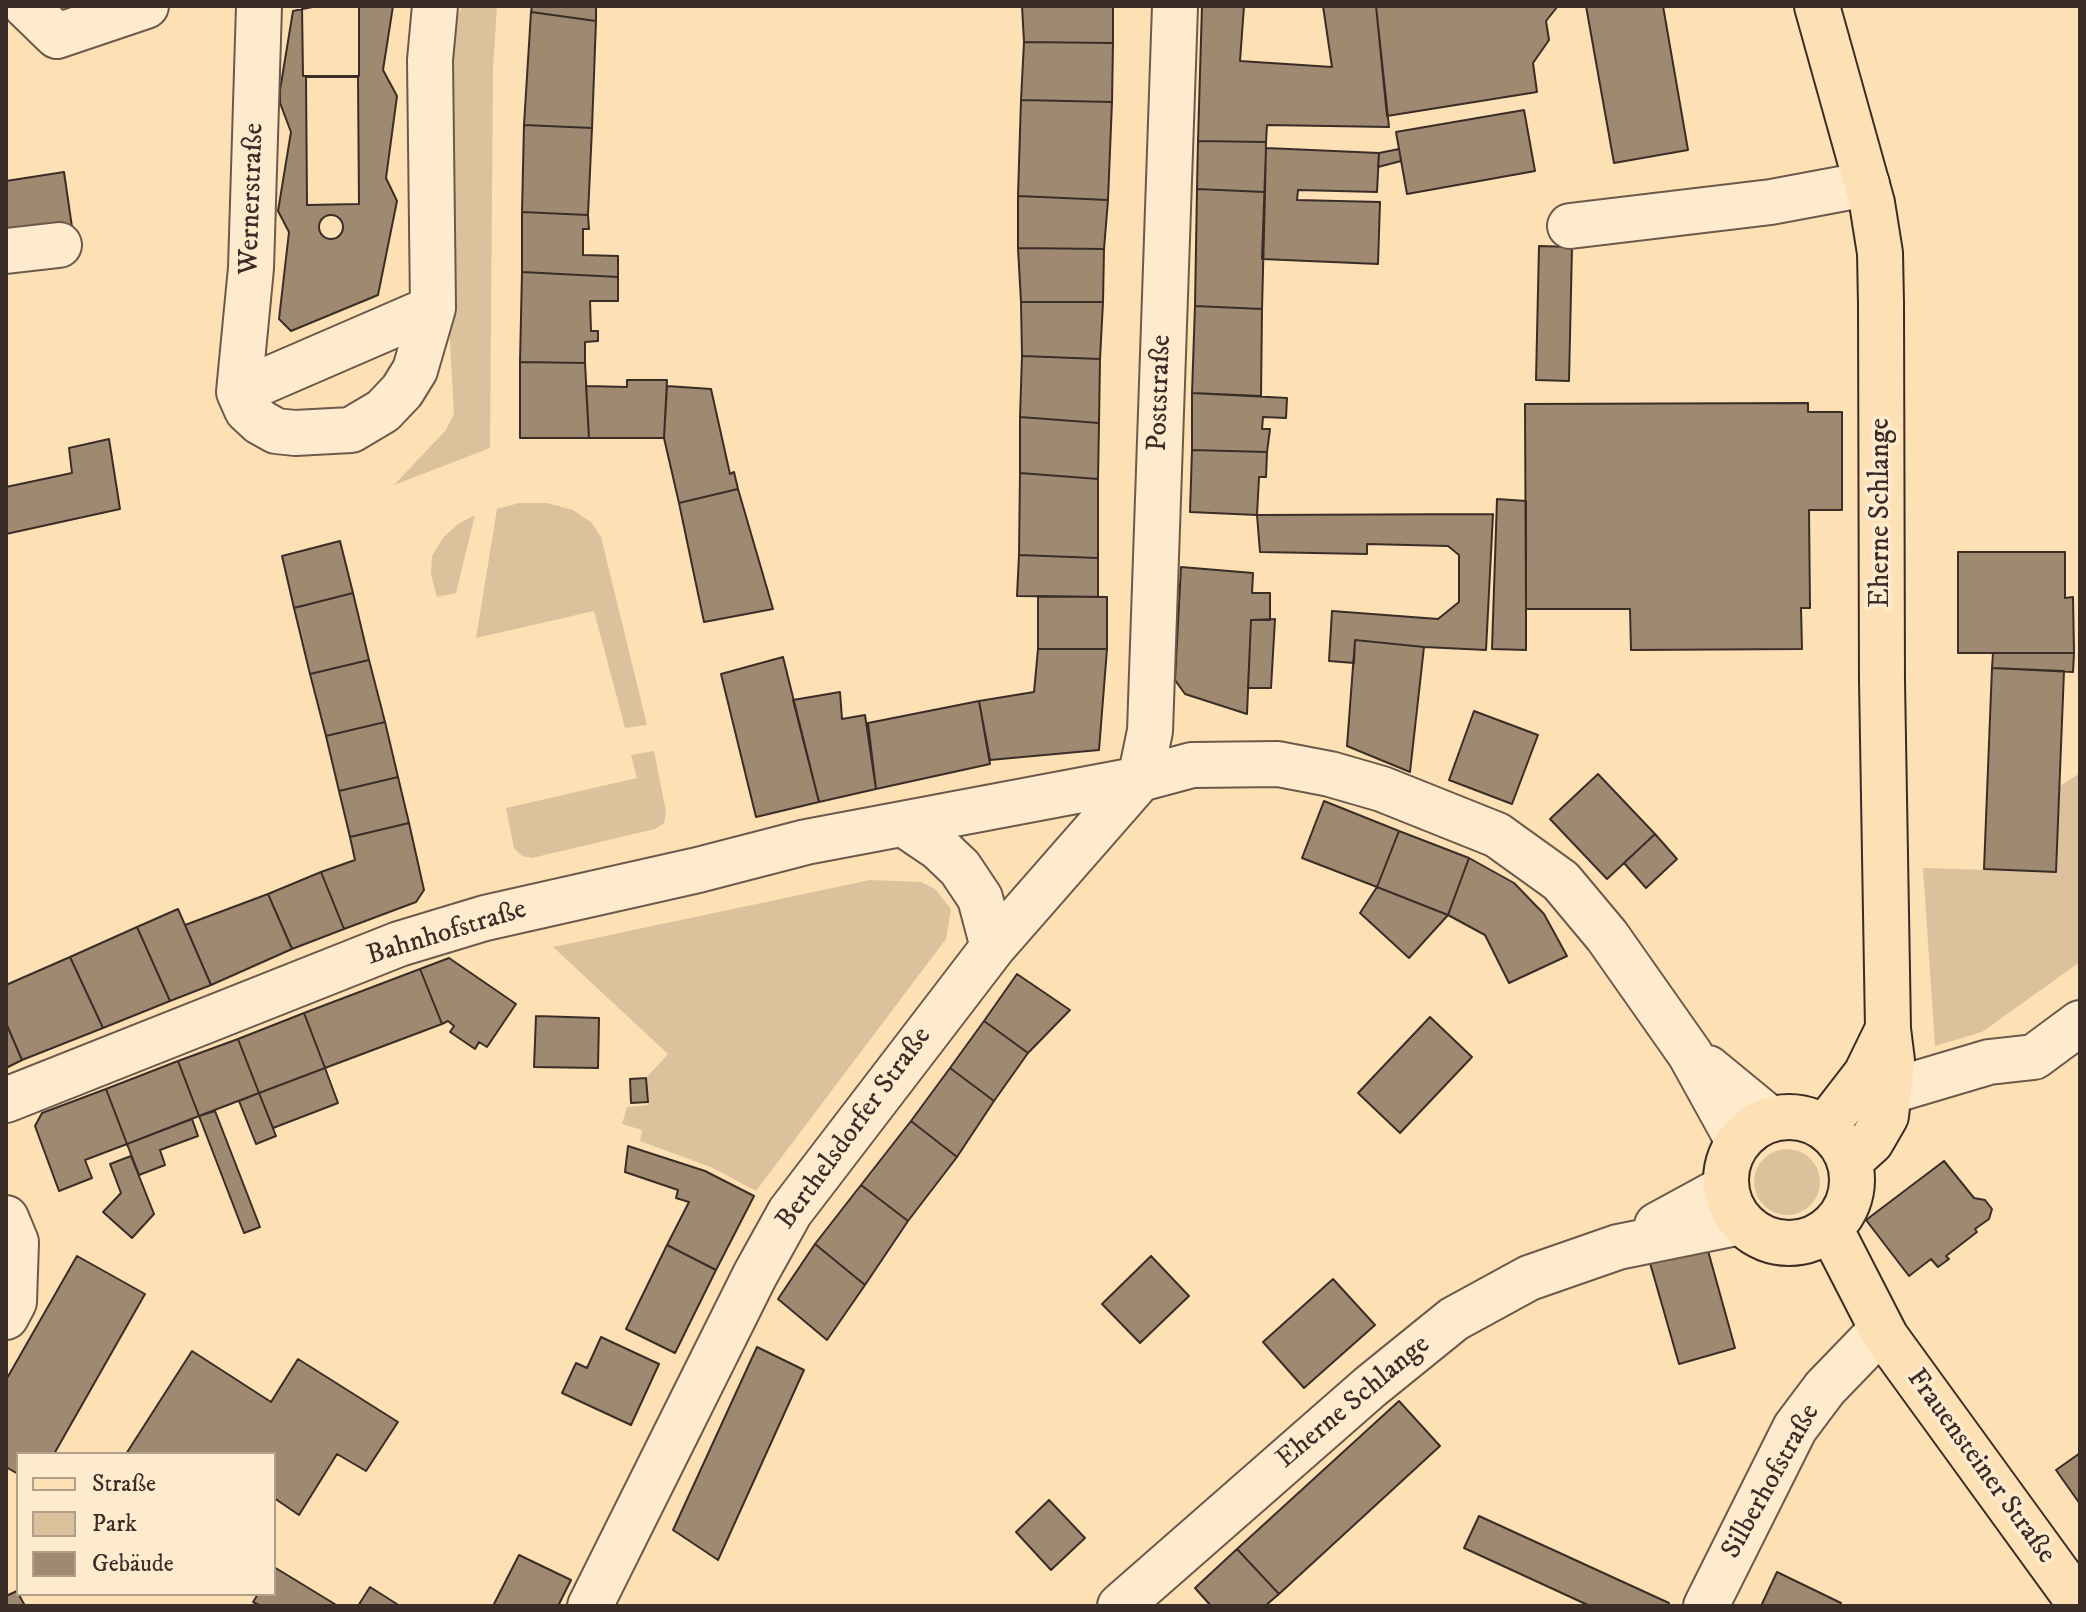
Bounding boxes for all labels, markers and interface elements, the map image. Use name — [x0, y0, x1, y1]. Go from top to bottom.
street label: Wernerstraße — [234, 122, 272, 276]
street label: Poststraße — [1142, 334, 1180, 452]
street label: Eherne Schlange — [1865, 418, 1899, 608]
street label: Bahnhofstraße — [363, 894, 531, 974]
street label: Berthelsdorfer Straße — [770, 1021, 940, 1237]
street label: Eherne Schlange — [1270, 1329, 1438, 1477]
street label: Frauensteiner Straße — [1898, 1363, 2062, 1571]
street label: Silberhofstraße — [1716, 1399, 1828, 1565]
legend — [16, 1452, 276, 1596]
text: Straße — [92, 1469, 156, 1499]
text: Park — [92, 1509, 137, 1539]
text: Gebäude — [92, 1549, 174, 1579]

